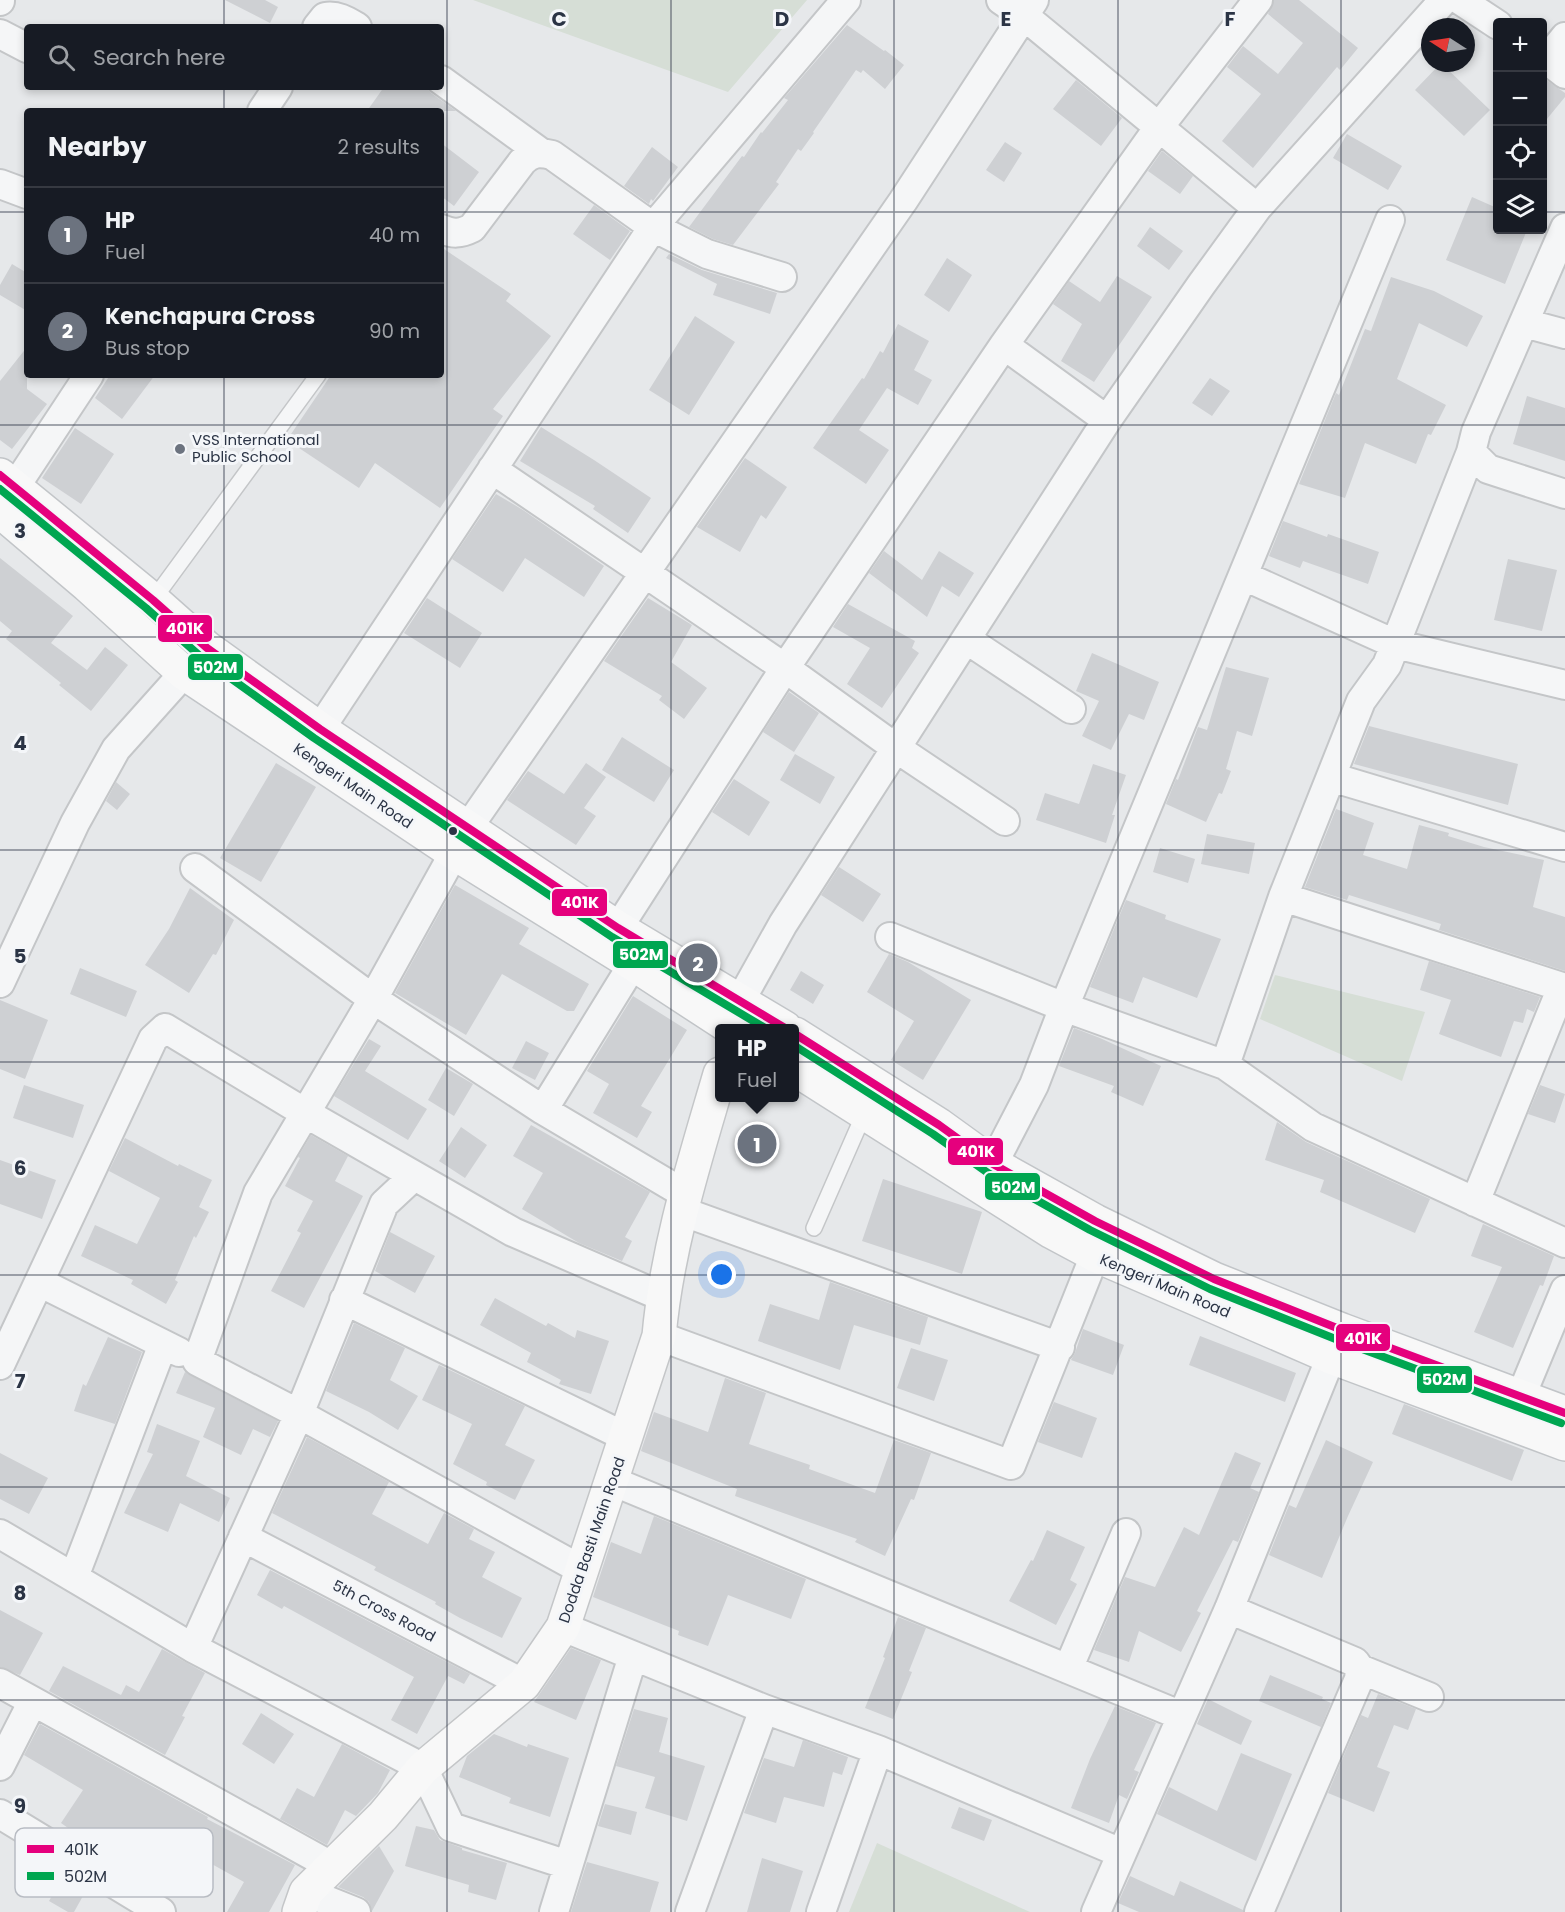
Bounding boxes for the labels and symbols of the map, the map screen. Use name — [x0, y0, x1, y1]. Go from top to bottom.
text: C — [551, 5, 567, 33]
text: D — [775, 5, 789, 33]
text: E — [1001, 5, 1011, 33]
text: F — [1225, 5, 1236, 33]
north arrow — [1421, 18, 1475, 72]
place label: VSS International Public School — [192, 429, 319, 467]
marker: VSS International Public School — [173, 442, 187, 456]
text: 3 — [14, 517, 26, 545]
line badge: 401K — [157, 614, 213, 643]
text: 401K — [166, 617, 204, 640]
line badge: 502M — [187, 653, 244, 681]
text: 502M — [193, 656, 237, 679]
text: 4 — [13, 729, 27, 757]
street label: Kengeri Main Road — [289, 738, 417, 833]
unlabelled marker — [447, 825, 459, 837]
line badge: 401K — [551, 888, 608, 917]
text: 401K — [561, 891, 599, 914]
line badge: 502M — [612, 940, 669, 969]
pin: 2 — [678, 940, 718, 986]
text: 5 — [14, 942, 27, 970]
text: 502M — [619, 943, 663, 966]
pin: 1 — [738, 1122, 777, 1166]
line badge: 401K — [947, 1137, 1004, 1166]
text: 401K — [957, 1140, 995, 1163]
text: 6 — [14, 1154, 26, 1182]
line badge: 502M — [984, 1172, 1041, 1201]
text: 502M — [991, 1176, 1035, 1199]
street label: Kengeri Main Road — [1097, 1249, 1234, 1323]
your location — [707, 1260, 736, 1289]
line badge: 401K — [1335, 1323, 1391, 1352]
text: 401K — [1344, 1327, 1382, 1350]
line badge: 502M — [1416, 1365, 1473, 1394]
text: 7 — [15, 1367, 26, 1395]
text: 502M — [1422, 1368, 1466, 1391]
street label: Dodda Basti Main Road — [553, 1454, 630, 1626]
street label: 5th Cross Road — [329, 1575, 439, 1647]
text: 8 — [14, 1579, 26, 1607]
text: 9 — [14, 1792, 26, 1820]
legend — [15, 1828, 213, 1897]
text: 401K — [64, 1838, 99, 1861]
text: 502M — [64, 1865, 107, 1888]

